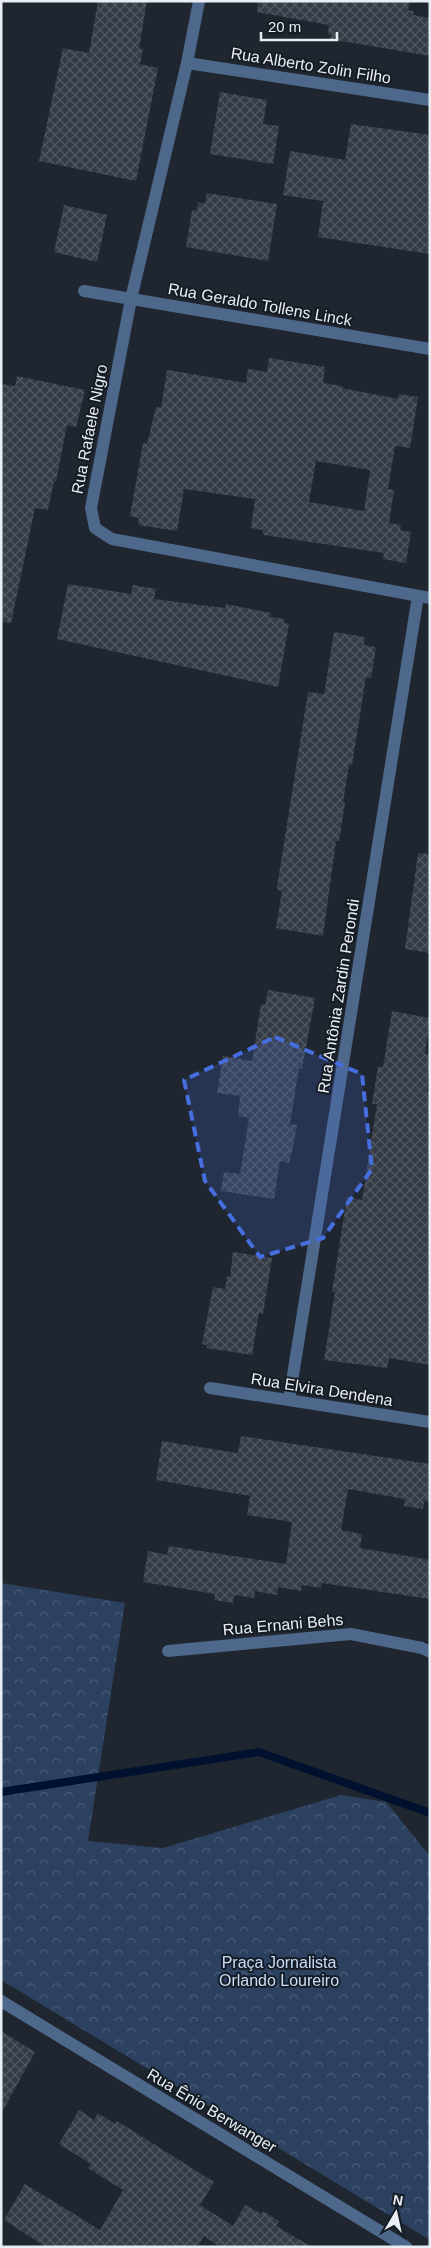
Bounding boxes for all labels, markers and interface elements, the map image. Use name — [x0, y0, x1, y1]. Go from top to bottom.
scale bar — [261, 10, 337, 42]
text: 20 m — [268, 18, 301, 35]
street label: Rua Alberto Zolin Filho — [230, 44, 392, 87]
street label: Rua Geraldo Tollens Linck — [167, 280, 354, 329]
street label: Rua Rafaele Nigro — [69, 363, 110, 495]
street label: Rua Antônia Zardin Perondi — [315, 898, 362, 1094]
street label: Rua Elvira Dendena — [250, 1370, 394, 1409]
street label: Rua Ernani Behs — [222, 1611, 344, 1638]
park label: Praça Jornalista Orlando Loureiro — [219, 1954, 339, 1989]
street label: Rua Ênio Berwanger — [144, 2064, 280, 2156]
north arrow — [371, 2188, 421, 2238]
text: N — [392, 2191, 404, 2209]

